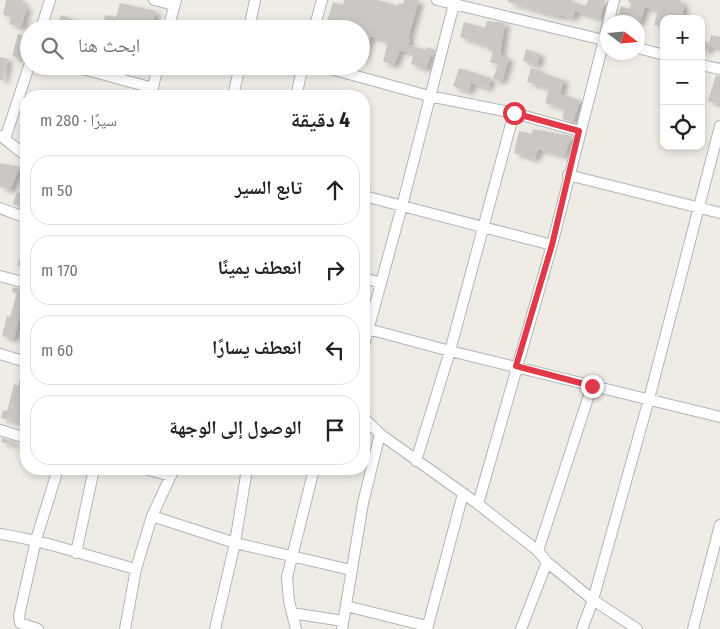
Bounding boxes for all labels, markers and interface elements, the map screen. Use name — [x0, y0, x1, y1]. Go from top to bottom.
north arrow — [600, 15, 645, 60]
map controls — [660, 15, 705, 150]
button: + — [660, 15, 705, 60]
search box — [20, 20, 370, 75]
icon: search — [38, 34, 66, 62]
text: ابحث هنا — [78, 34, 140, 57]
button: − — [660, 60, 705, 105]
route start — [503, 102, 526, 125]
button: locate — [660, 105, 705, 150]
text: 4 دقيقة — [291, 107, 350, 133]
text: سيرًا · 280 m — [40, 111, 117, 130]
text: تابع السير — [235, 176, 302, 199]
icon: ahead — [321, 176, 349, 204]
text: 50 m — [41, 181, 73, 200]
text: انعطف يمينًا — [217, 256, 302, 279]
icon: right — [321, 256, 349, 284]
text: 170 m — [41, 261, 78, 280]
text: انعطف يسارًا — [212, 336, 302, 359]
icon: left — [321, 336, 349, 364]
text: 60 m — [41, 341, 73, 360]
route end — [581, 375, 604, 398]
text: الوصول إلى الوجهة — [169, 416, 302, 439]
icon: arrive — [321, 416, 349, 444]

